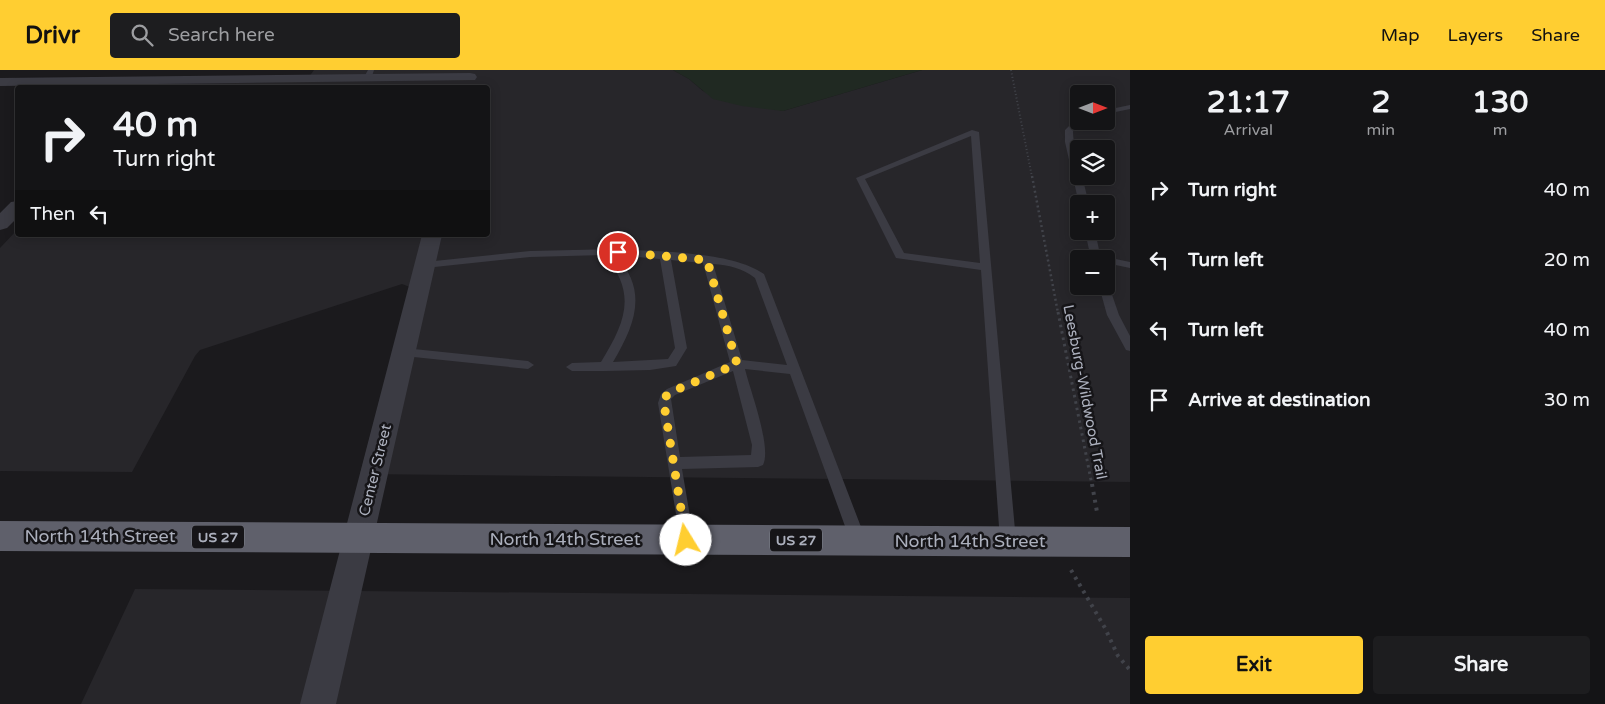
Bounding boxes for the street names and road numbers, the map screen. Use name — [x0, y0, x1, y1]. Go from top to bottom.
street label: Leesburg-Wildwood Trail — [1059, 303, 1111, 481]
street label: Center Street — [355, 422, 395, 518]
street label: North 14th Street — [24, 525, 176, 547]
road number: US 27 — [192, 526, 244, 548]
street label: North 14th Street — [489, 528, 641, 550]
road number: US 27 — [770, 528, 822, 552]
street label: North 14th Street — [894, 530, 1046, 552]

